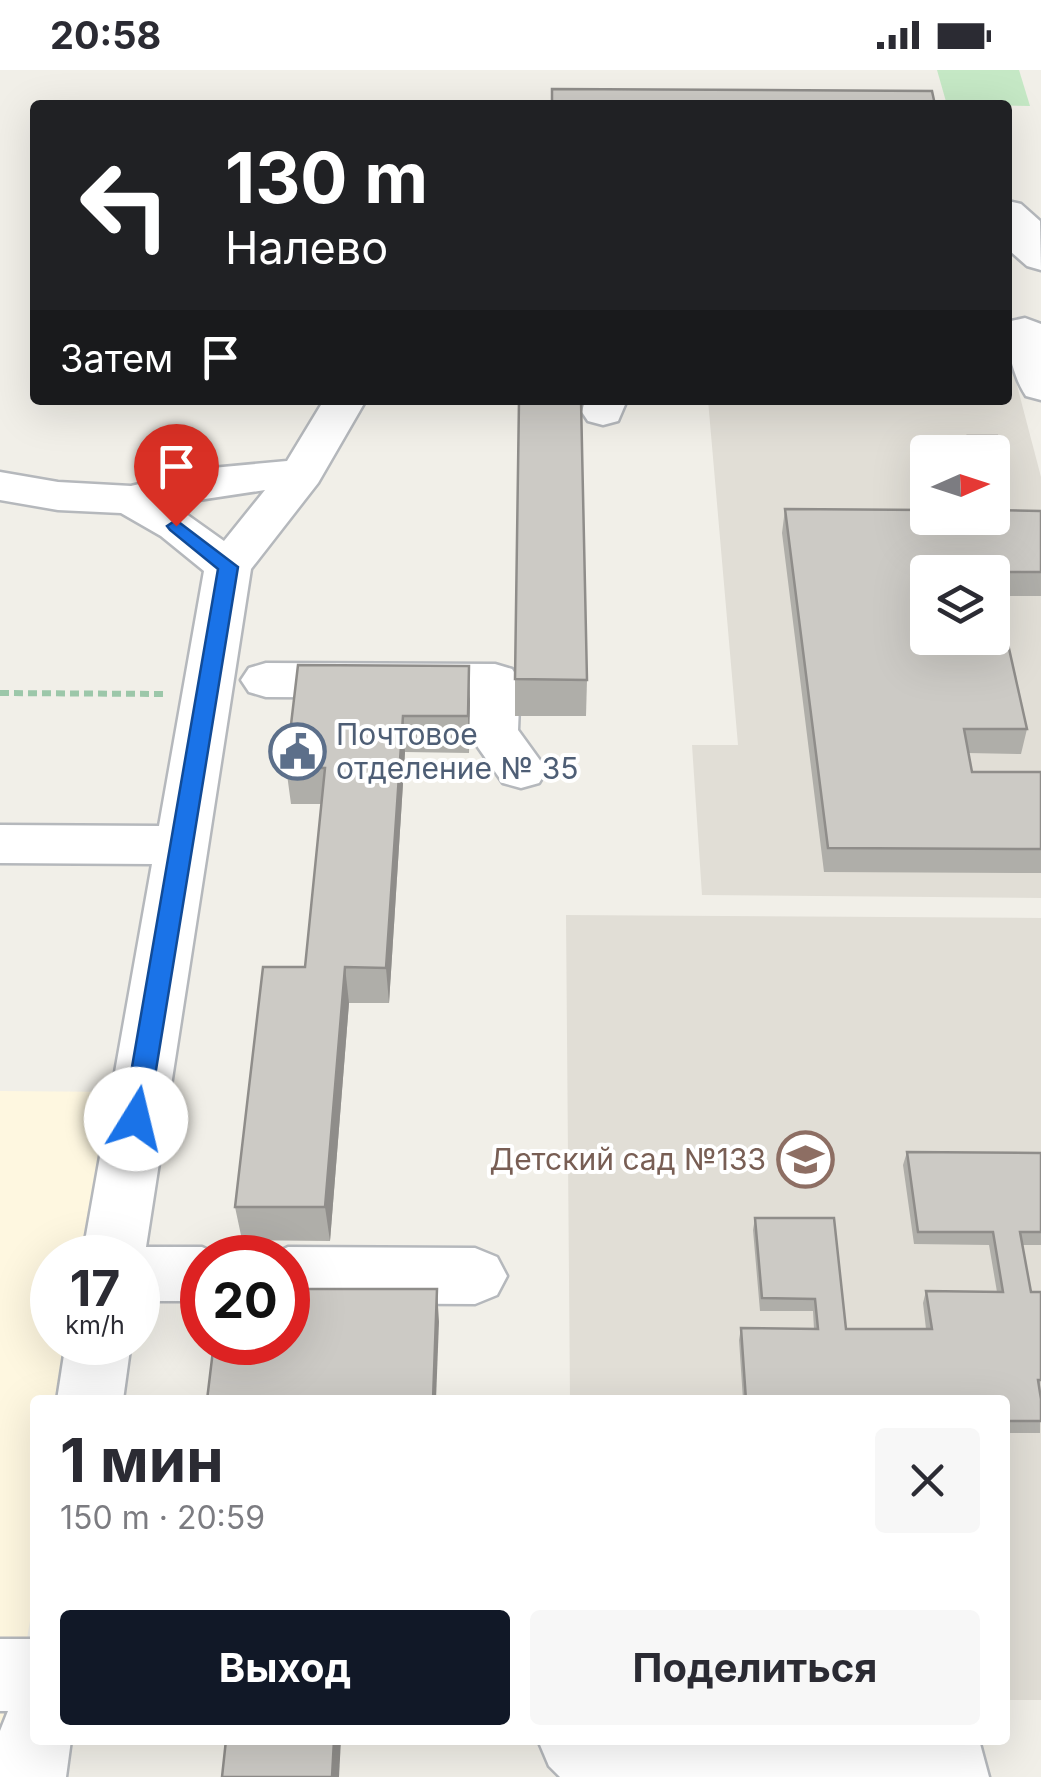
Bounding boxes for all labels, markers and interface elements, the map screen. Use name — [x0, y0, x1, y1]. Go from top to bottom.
text: 20:58 — [50, 12, 161, 58]
text: 130 m — [225, 135, 428, 220]
icon: left — [60, 140, 190, 270]
text: Налево — [225, 220, 388, 275]
icon: arrive — [193, 330, 248, 385]
text: Затем — [60, 335, 173, 381]
pin — [134, 424, 219, 527]
north arrow — [910, 435, 1010, 535]
map controls — [910, 435, 1010, 655]
icon: arrive — [149, 439, 204, 494]
button: layers — [910, 555, 1010, 655]
place label: Почтовое отделение № 35 — [336, 716, 578, 786]
public building icon: Почтовое отделение № 35 — [267, 721, 327, 781]
position arrow — [84, 1067, 188, 1171]
school or university icon: Детский сад №133 — [775, 1129, 835, 1189]
place label: Детский сад №133 — [490, 1141, 766, 1177]
speed limit sign: 20 — [180, 1235, 310, 1365]
text: 17 — [70, 1258, 120, 1318]
text: km/h — [65, 1310, 125, 1340]
text: 1 мин — [60, 1424, 224, 1496]
button: close — [875, 1428, 980, 1533]
text: 150 m · 20:59 — [60, 1498, 265, 1537]
button: Выход — [60, 1610, 510, 1725]
button: Поделиться — [530, 1610, 980, 1725]

